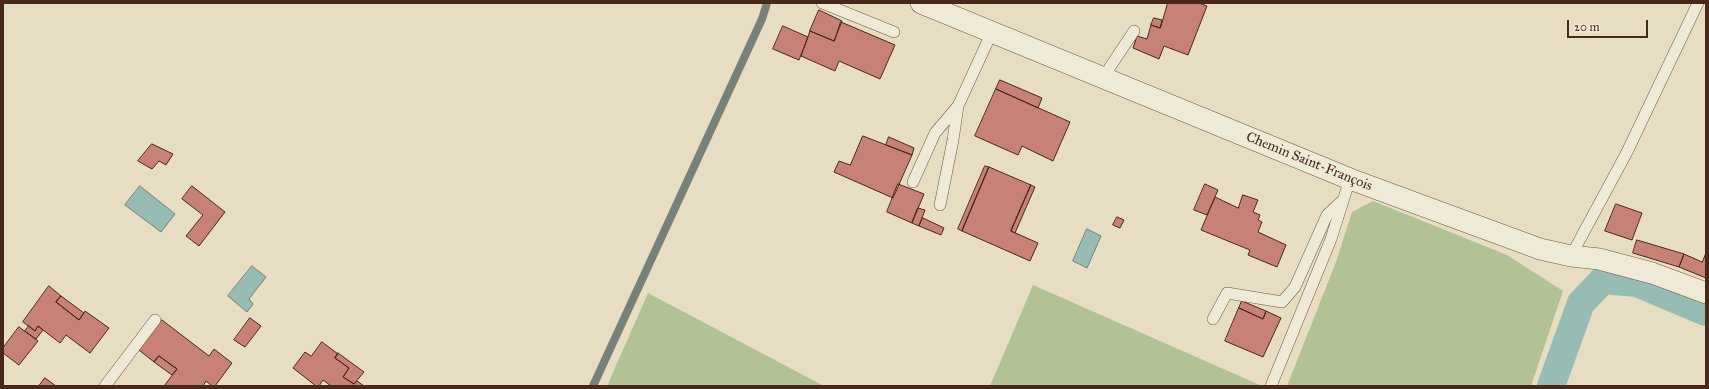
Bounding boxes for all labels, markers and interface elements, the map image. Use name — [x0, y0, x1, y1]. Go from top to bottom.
scale bar — [1569, 12, 1650, 38]
text: 20 m — [1574, 20, 1600, 34]
street label: Chemin Saint-François — [1243, 129, 1375, 195]

